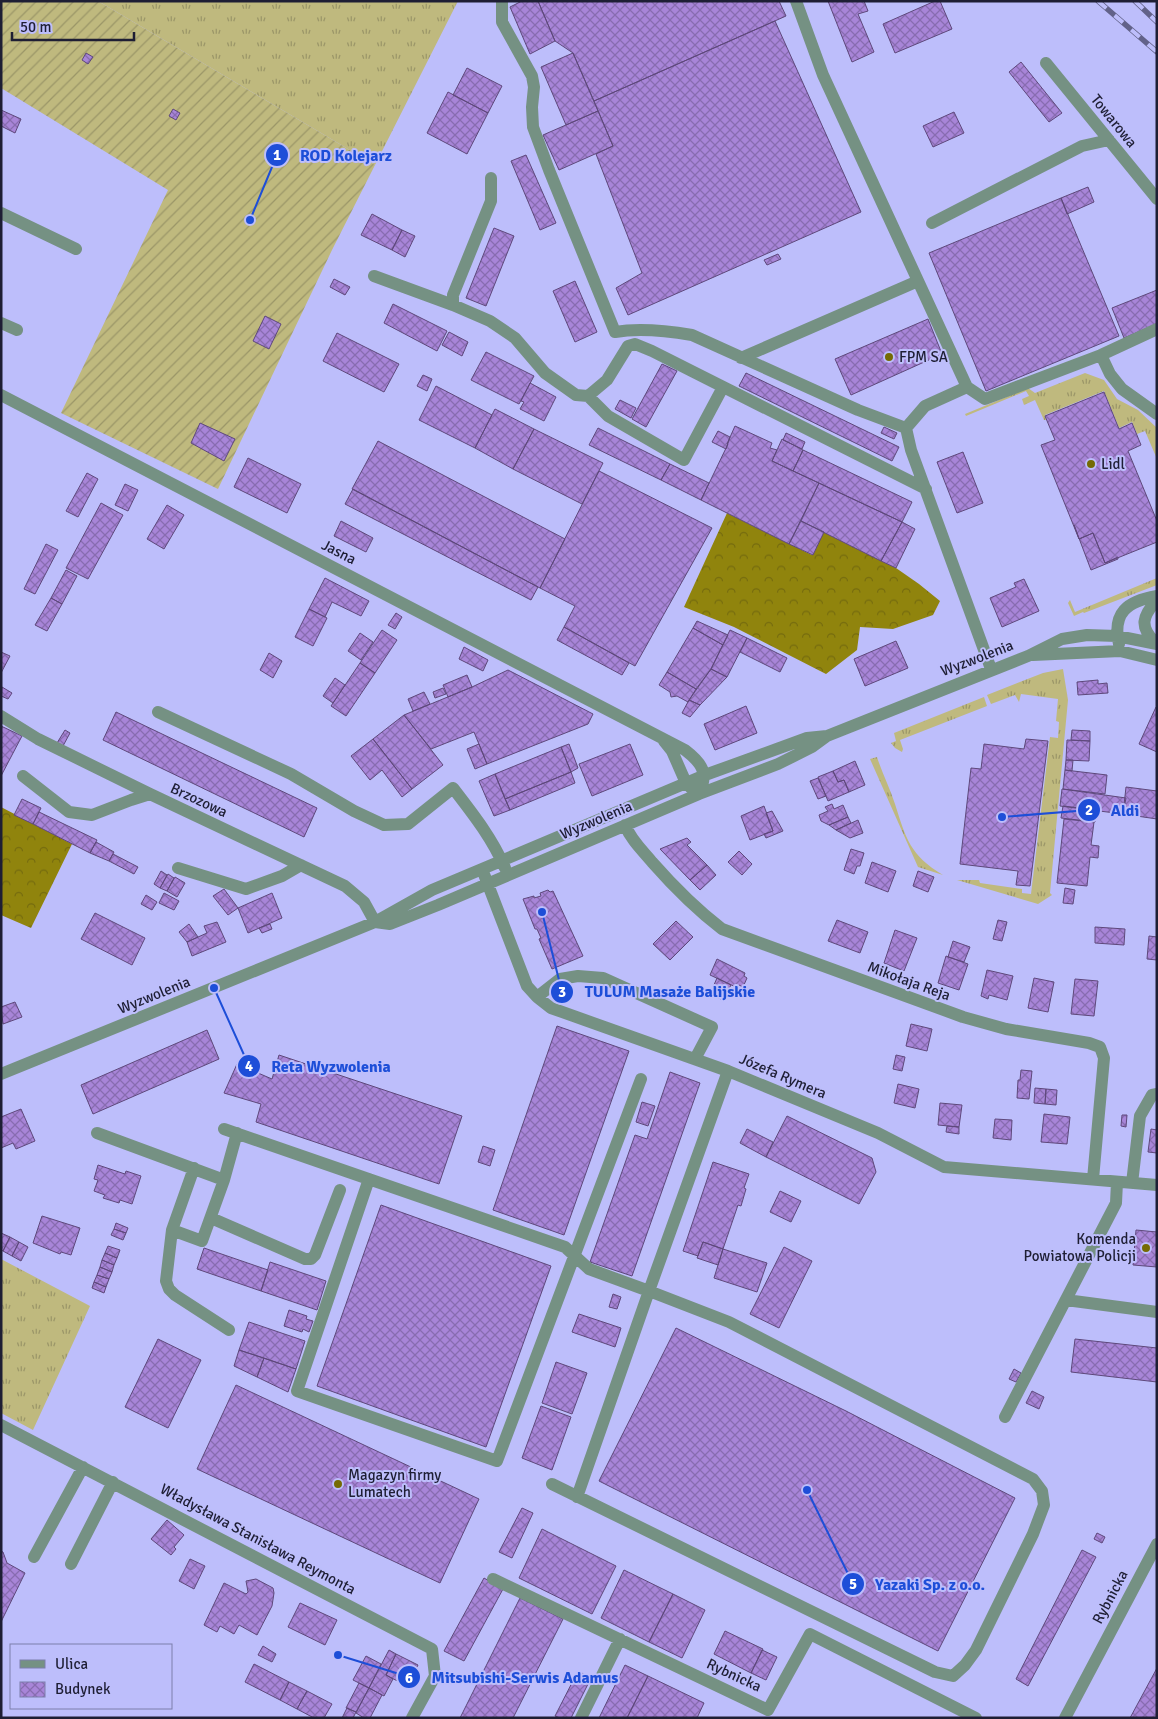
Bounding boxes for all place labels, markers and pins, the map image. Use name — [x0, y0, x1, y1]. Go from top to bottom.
callout: ROD Kolejarz — [264, 139, 402, 170]
place label: FPM SA — [899, 348, 948, 366]
marker: FPM SA — [883, 351, 895, 363]
place label: Lidl — [1101, 455, 1125, 473]
marker: Lidl — [1085, 458, 1097, 470]
callout: Aldi — [1076, 795, 1149, 826]
callout: TULUM Masaże Balijskie — [549, 976, 765, 1007]
callout: Reta Wyzwolenia — [236, 1051, 401, 1082]
place label: Komenda Powiatowa Policji — [1024, 1230, 1136, 1265]
marker: Komenda Powiatowa Policji — [1140, 1242, 1152, 1254]
place label: Magazyn firmy Lumatech — [348, 1466, 441, 1501]
marker: Magazyn firmy Lumatech — [332, 1478, 344, 1490]
callout: Yazaki Sp. z o.o. — [840, 1568, 995, 1599]
callout: Mitsubishi-Serwis Adamus — [396, 1662, 628, 1693]

